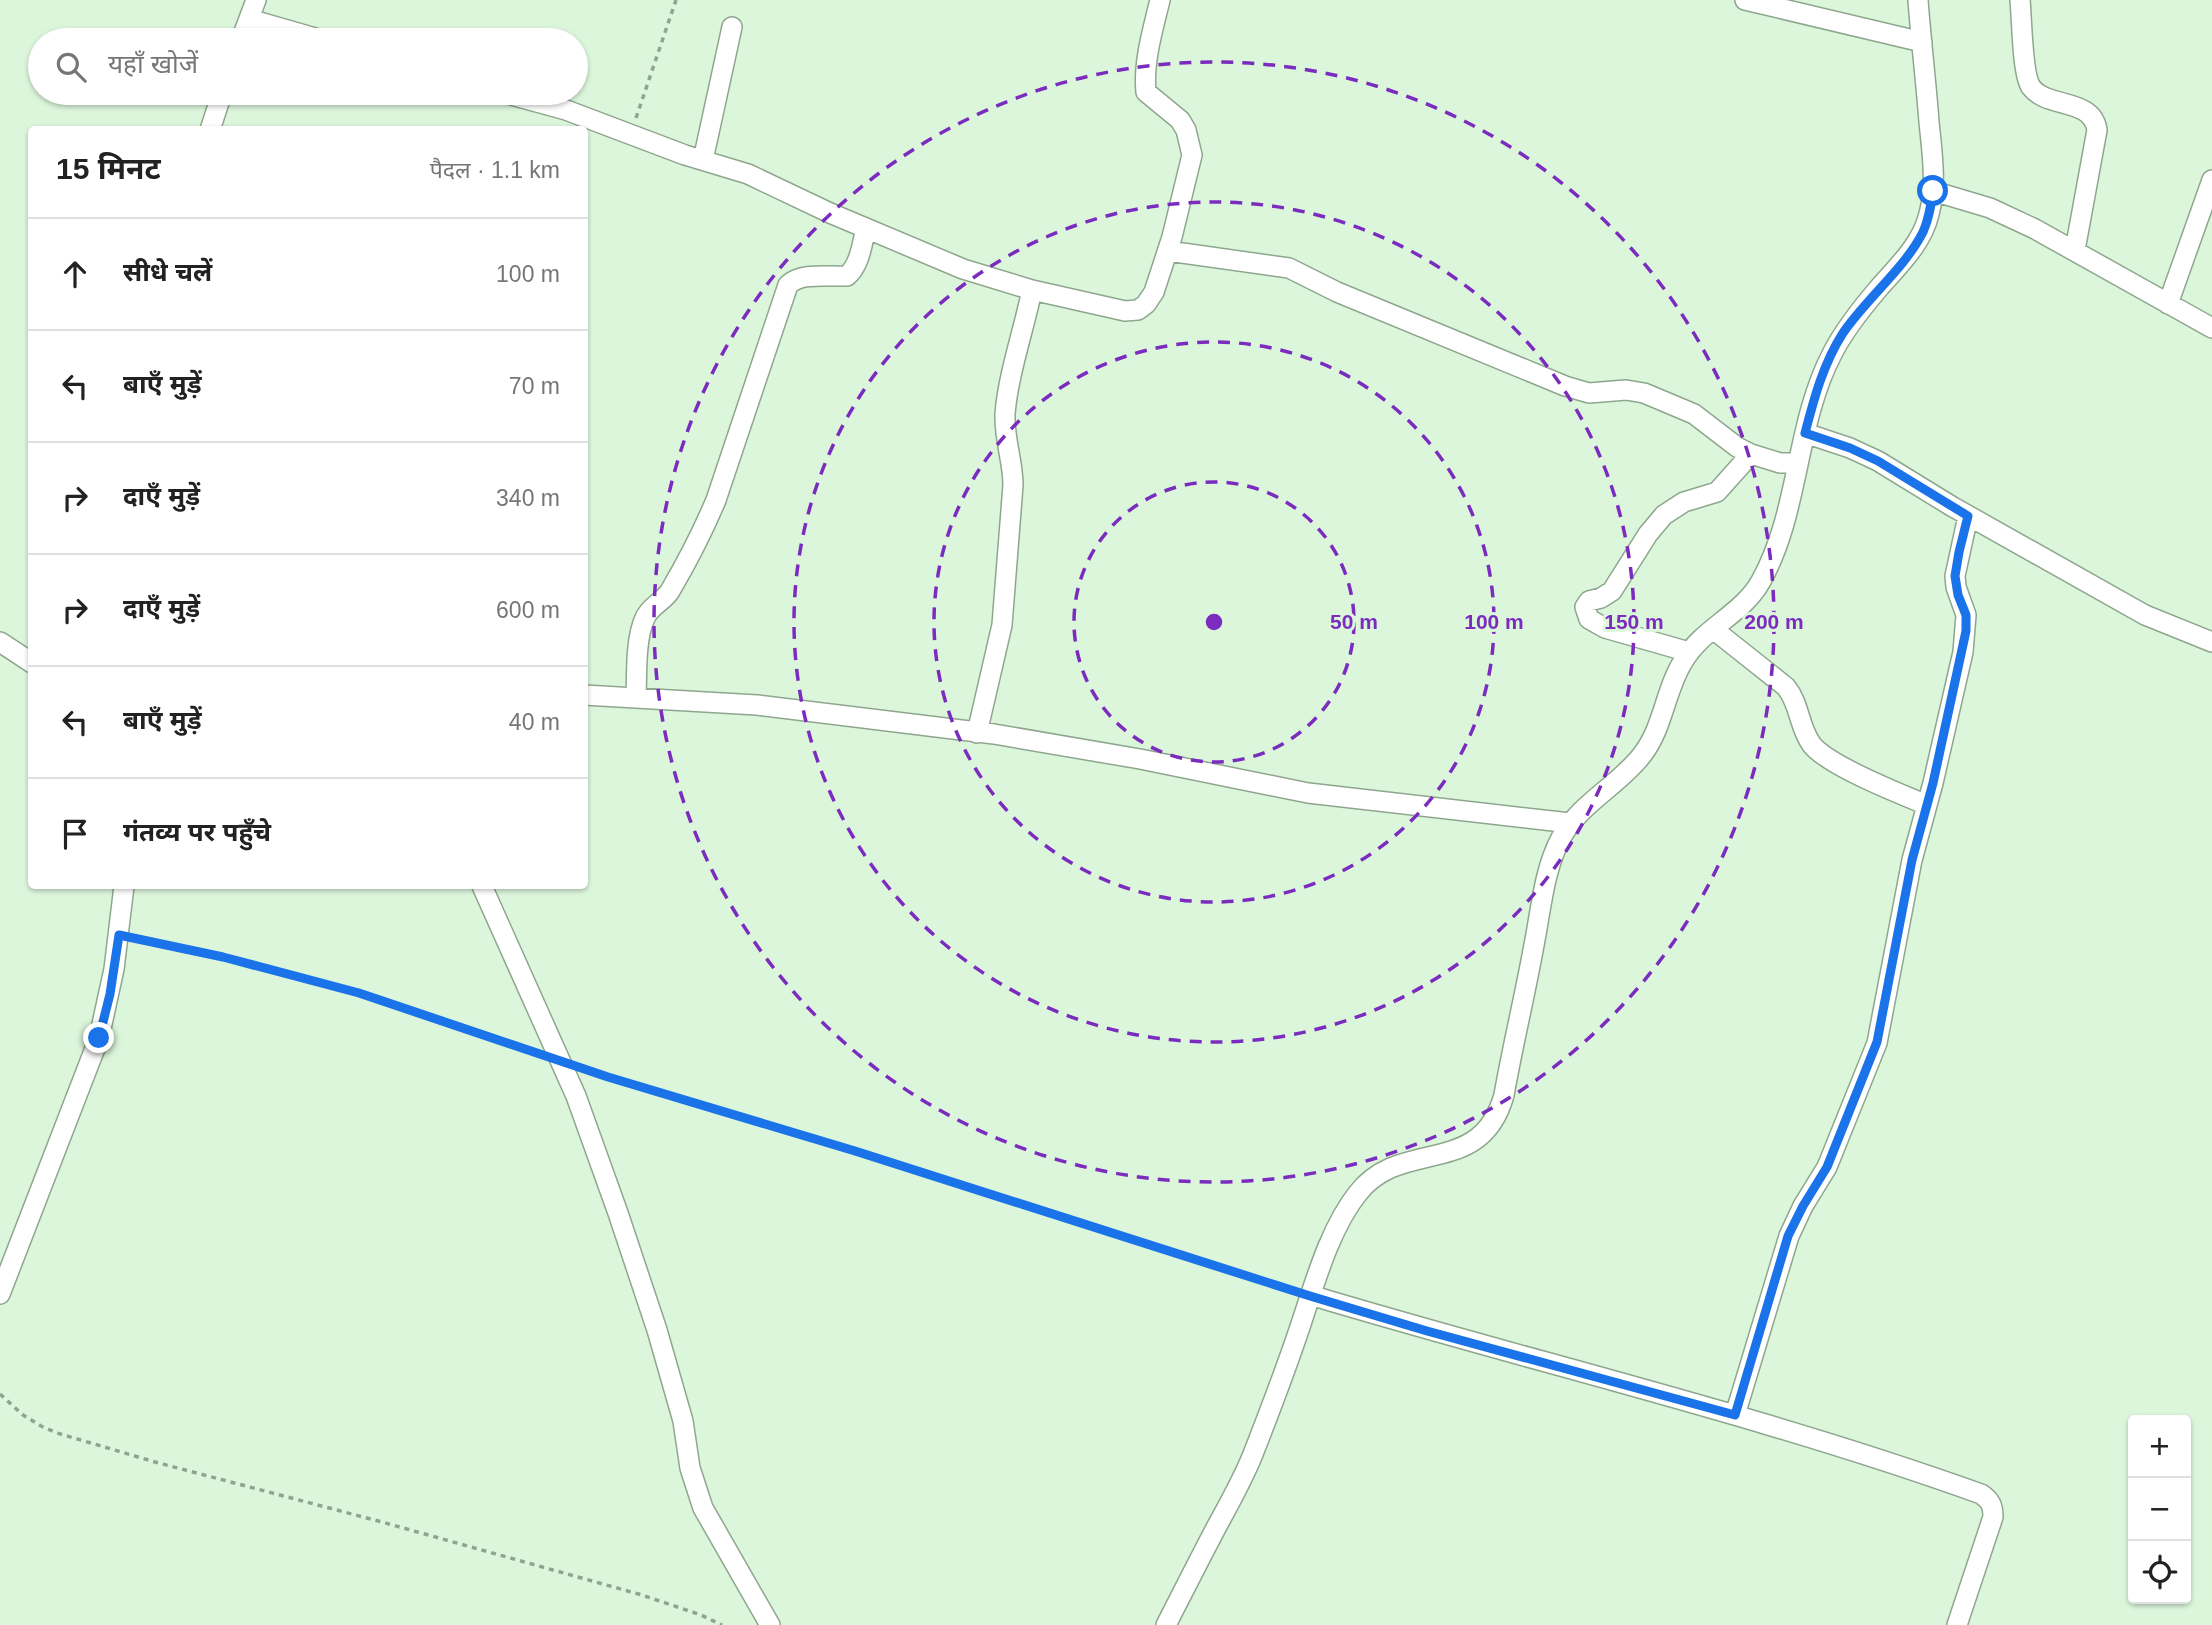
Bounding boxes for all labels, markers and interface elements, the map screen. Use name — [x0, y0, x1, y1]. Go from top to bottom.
search box — [28, 28, 588, 105]
icon: search — [52, 48, 90, 86]
text: यहाँ खोजें — [108, 49, 198, 79]
text: 15 मिनट — [56, 152, 161, 185]
text: पैदल · 1.1 km — [430, 157, 560, 183]
route start — [1917, 175, 1948, 206]
icon: ahead — [56, 255, 94, 293]
text: सीधे चलें — [123, 257, 212, 287]
text: 100 m — [496, 261, 560, 287]
icon: left — [56, 367, 94, 405]
text: बाएँ मुड़ें — [123, 369, 202, 399]
text: 70 m — [509, 373, 560, 399]
icon: right — [56, 479, 94, 517]
text: दाएँ मुड़ें — [123, 481, 200, 511]
text: 340 m — [496, 485, 560, 511]
icon: right — [56, 591, 94, 629]
text: दाएँ मुड़ें — [123, 593, 200, 623]
text: 600 m — [496, 597, 560, 623]
centre of rings — [1202, 610, 1226, 634]
text: 50 m — [1330, 610, 1378, 633]
text: 100 m — [1464, 610, 1524, 633]
text: 150 m — [1604, 610, 1664, 633]
text: 200 m — [1744, 610, 1804, 633]
icon: left — [56, 703, 94, 741]
text: बाएँ मुड़ें — [123, 705, 202, 735]
text: 40 m — [509, 709, 560, 735]
icon: arrive — [56, 815, 94, 853]
text: गंतव्य पर पहुँचे — [123, 817, 271, 847]
route end — [83, 1022, 114, 1053]
map controls — [2128, 1415, 2191, 1604]
button: + — [2128, 1415, 2191, 1478]
button: − — [2128, 1478, 2191, 1541]
button: locate — [2128, 1541, 2191, 1604]

